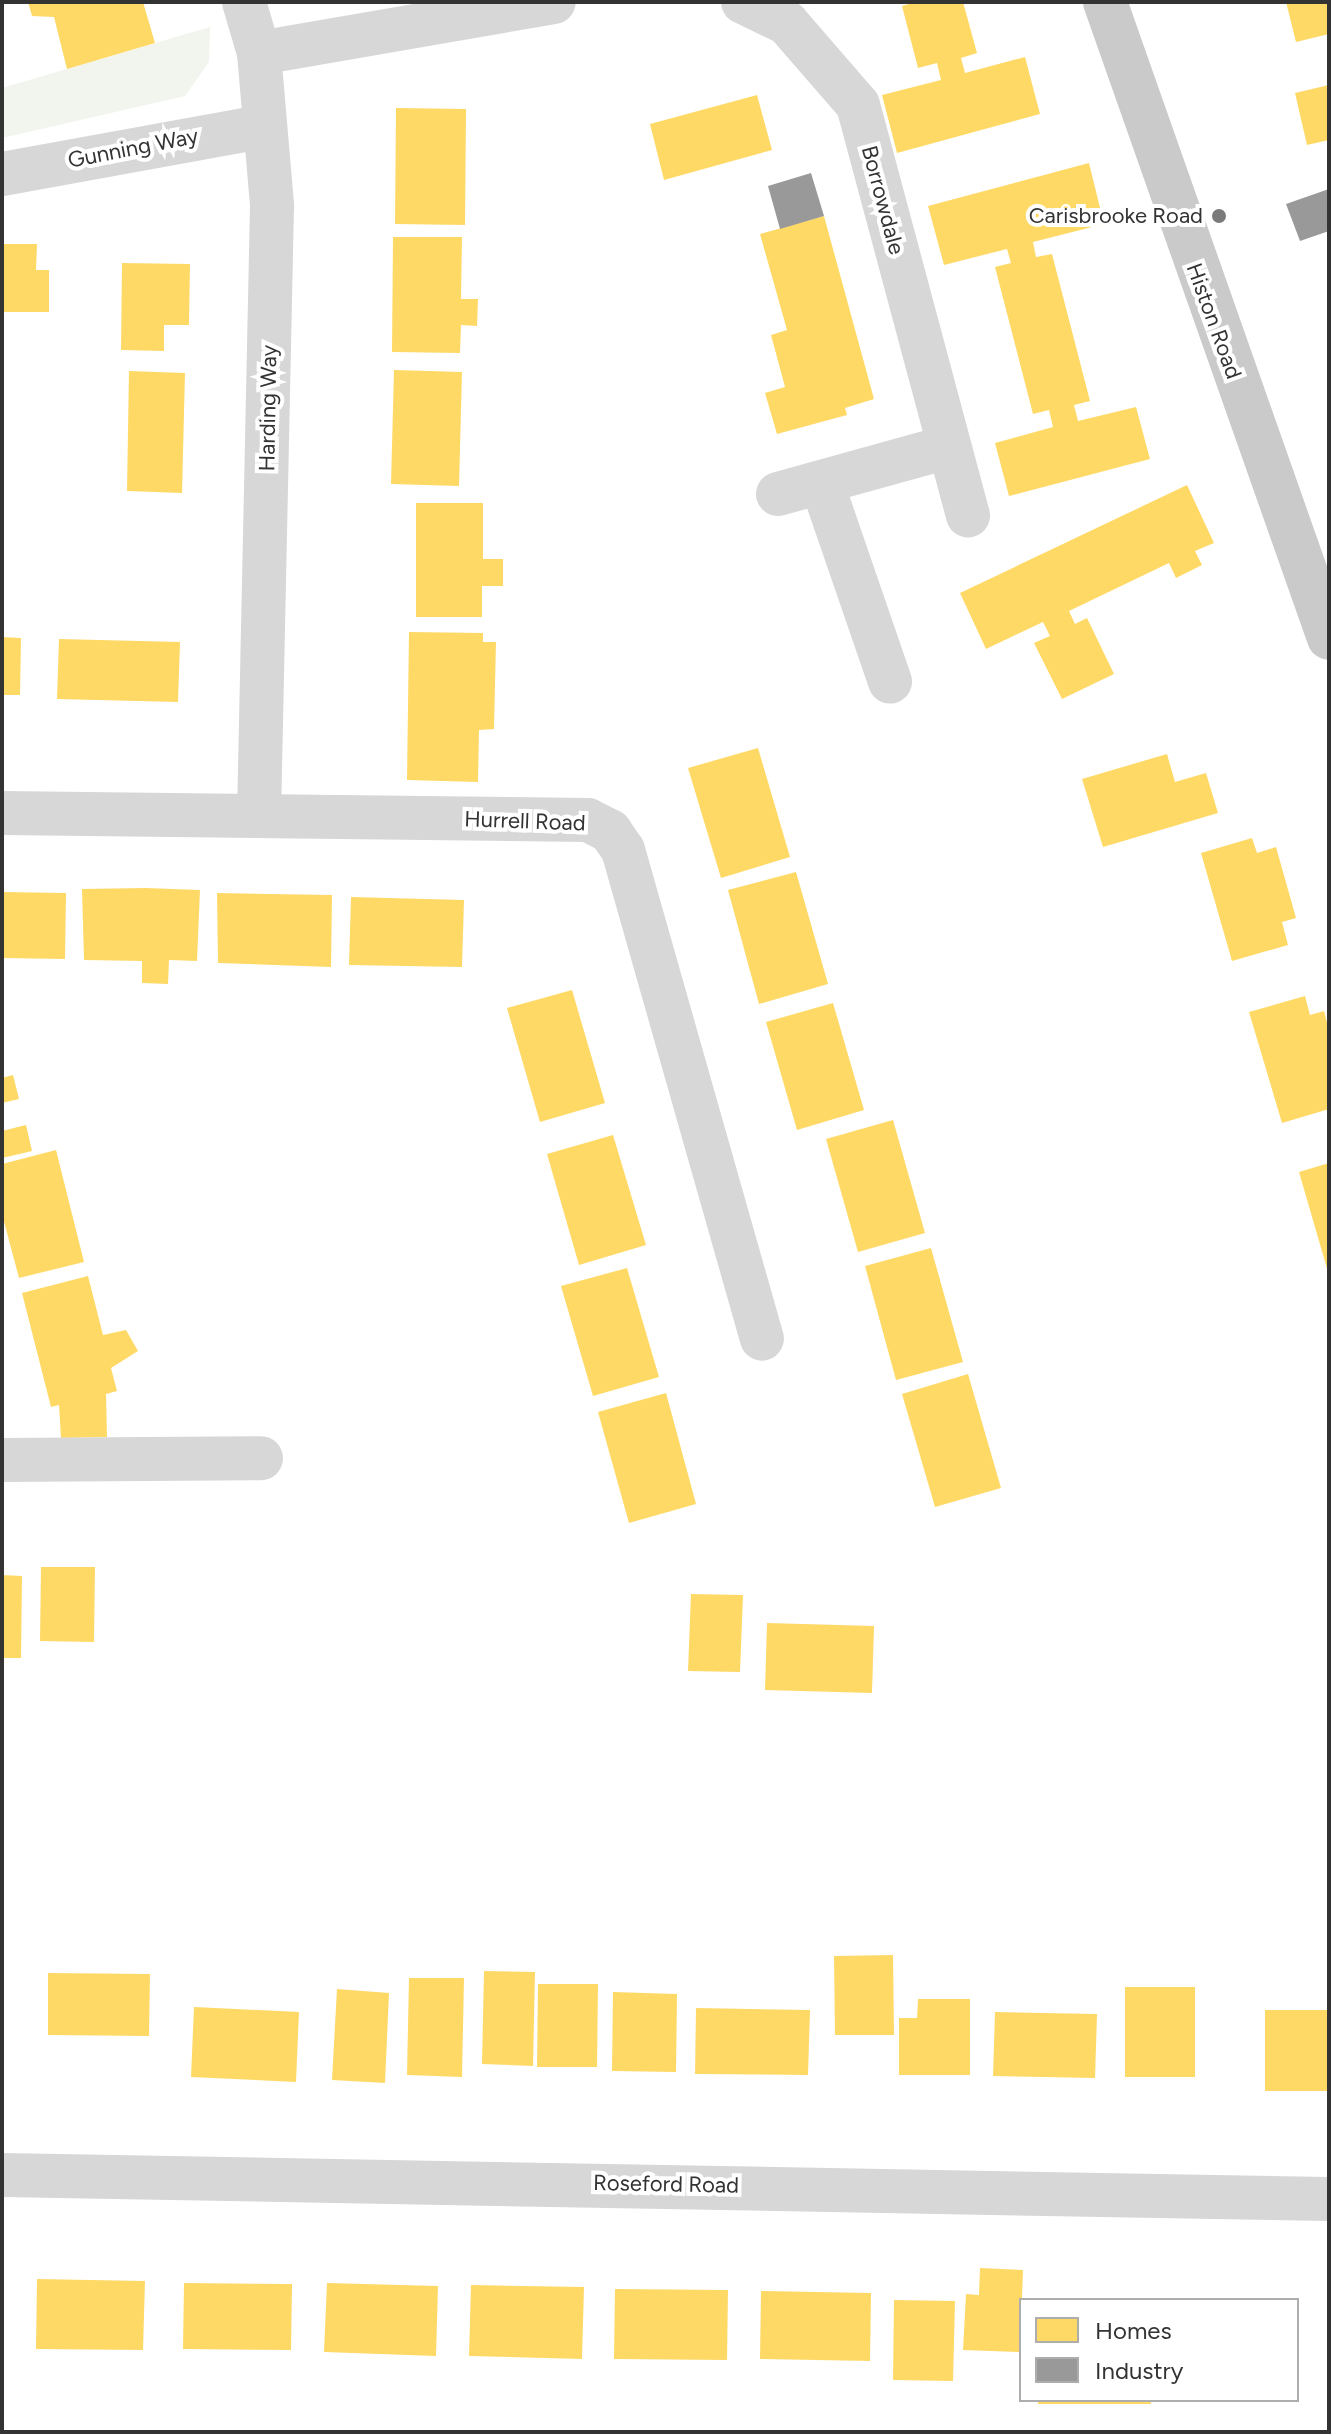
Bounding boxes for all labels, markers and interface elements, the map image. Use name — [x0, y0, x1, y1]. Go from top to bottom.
street label: Gunning Way — [66, 122, 200, 174]
street label: Borrowdale — [856, 143, 910, 257]
place label: Carisbrooke Road — [1029, 203, 1203, 229]
marker: Carisbrooke Road — [1210, 207, 1228, 225]
street label: Histon Road — [1181, 260, 1247, 382]
street label: Harding Way — [254, 344, 282, 472]
street label: Hurrell Road — [464, 806, 586, 836]
street label: Roseford Road — [593, 2170, 739, 2198]
legend — [1019, 2298, 1299, 2402]
text: Homes — [1095, 2316, 1172, 2345]
text: Industry — [1095, 2356, 1183, 2385]

